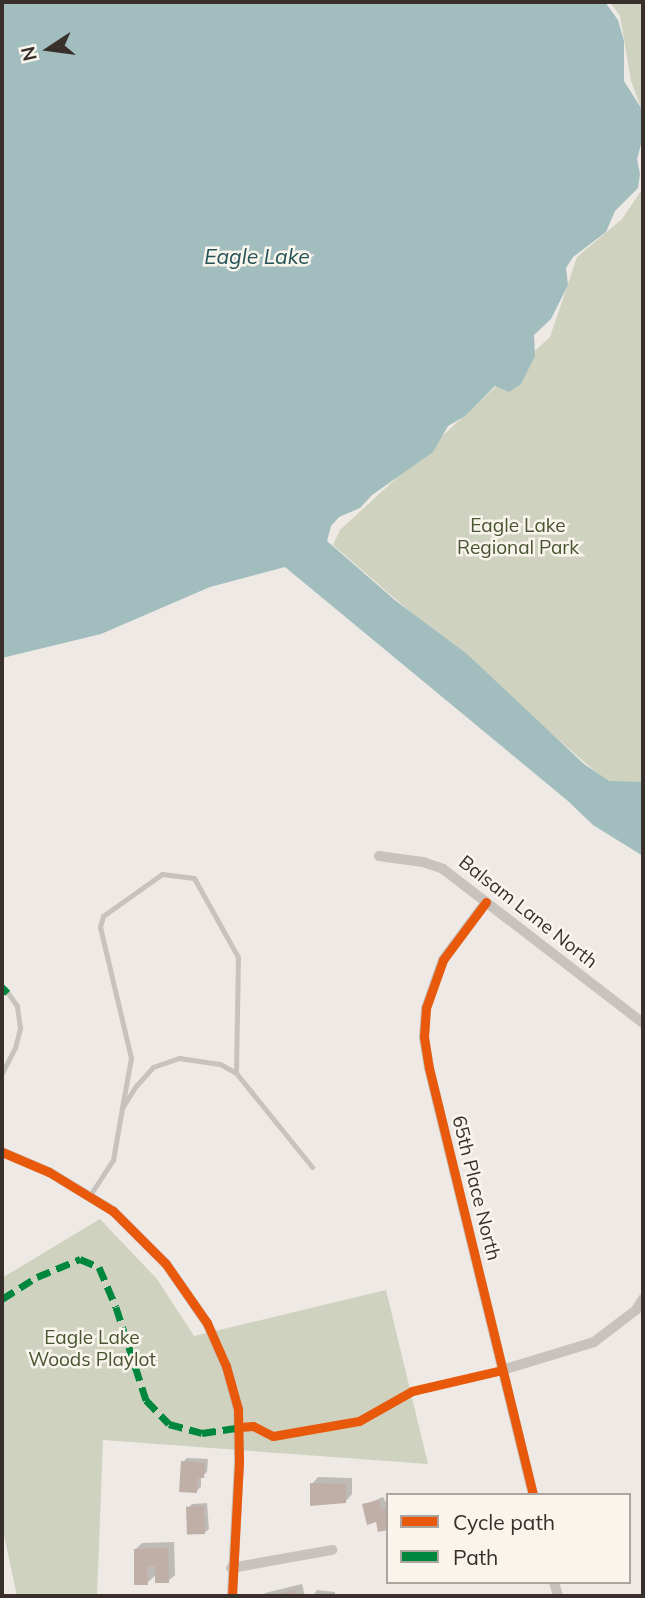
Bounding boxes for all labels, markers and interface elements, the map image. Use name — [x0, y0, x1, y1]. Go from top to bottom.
north arrow — [14, 14, 84, 84]
text: N — [15, 44, 42, 63]
water label: Eagle Lake — [204, 243, 310, 269]
park label: Eagle Lake Regional Park — [457, 515, 579, 559]
street label: Balsam Lane North — [454, 851, 602, 973]
street label: 65th Place North — [447, 1113, 505, 1263]
park label: Eagle Lake Woods Playlot — [28, 1327, 156, 1371]
legend — [386, 1493, 631, 1584]
text: Cycle path — [453, 1509, 555, 1535]
text: Path — [453, 1544, 498, 1570]

